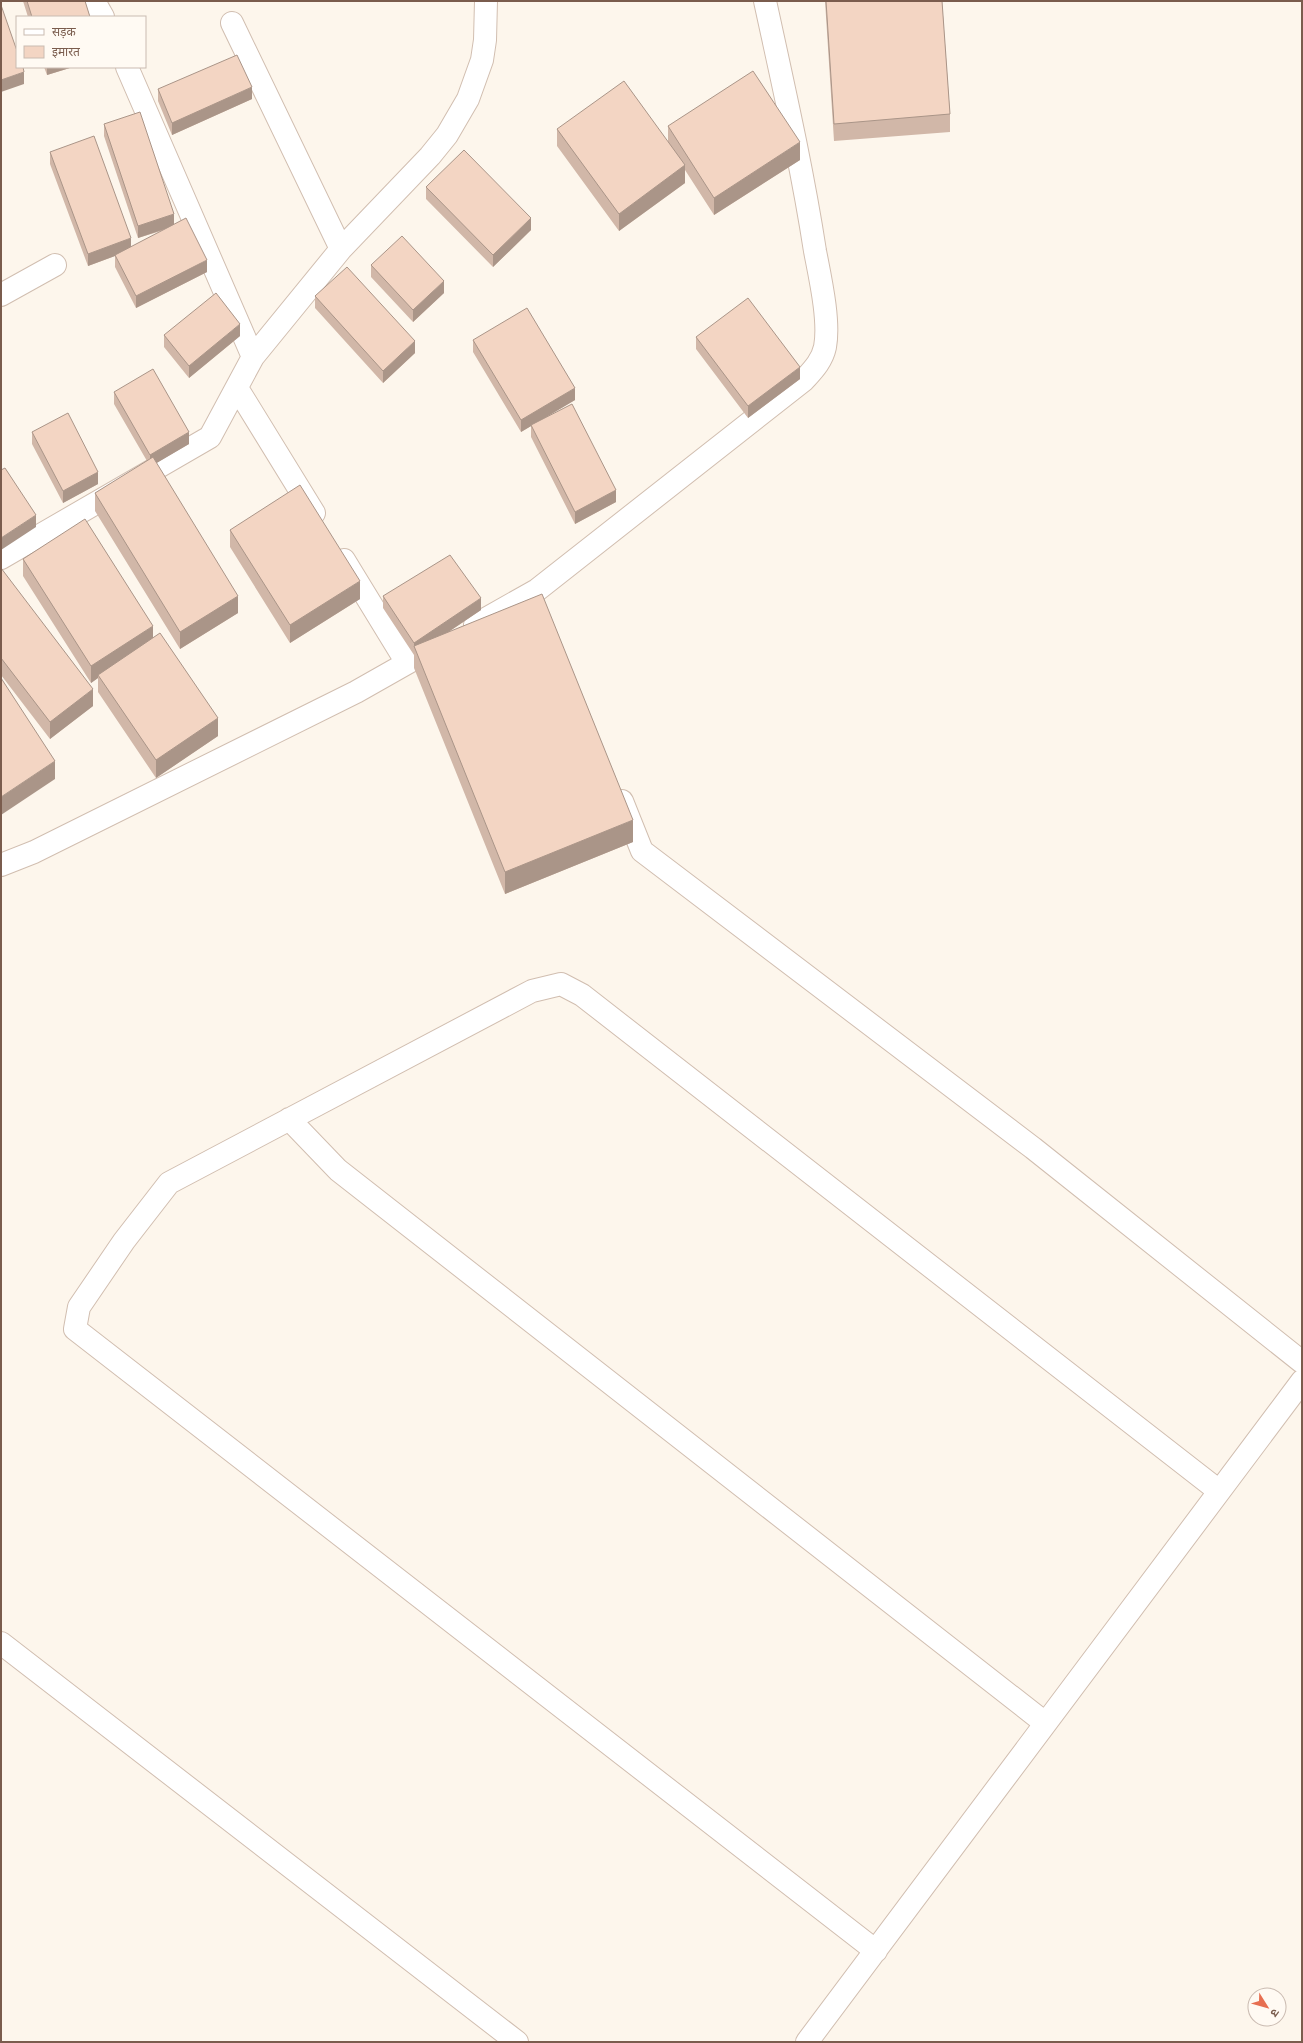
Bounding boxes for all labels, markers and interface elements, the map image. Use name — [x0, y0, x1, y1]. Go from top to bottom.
legend — [16, 16, 146, 68]
text: सड़क — [52, 25, 77, 39]
text: इमारत — [52, 45, 81, 59]
north arrow — [1247, 1987, 1287, 2027]
text: उ — [1268, 2007, 1282, 2020]

